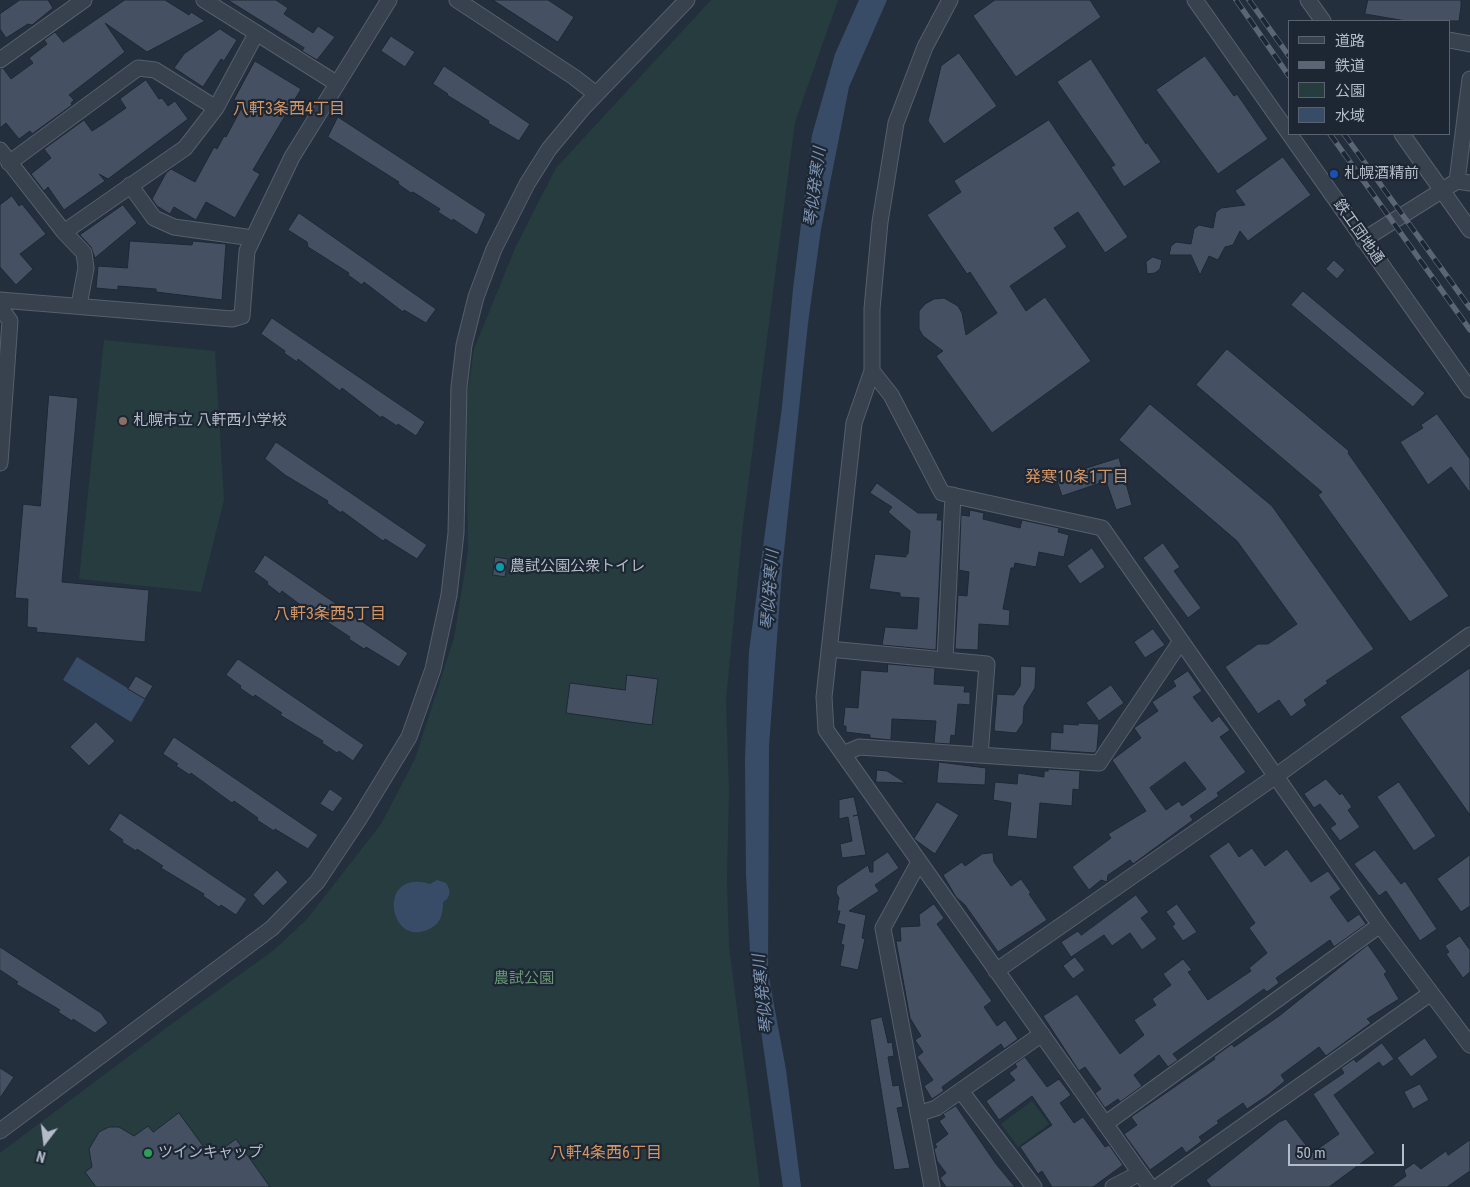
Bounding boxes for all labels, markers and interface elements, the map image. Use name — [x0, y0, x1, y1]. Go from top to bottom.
legend — [1288, 20, 1450, 135]
text: 道路 — [1335, 32, 1365, 50]
text: 鉄道 — [1335, 57, 1365, 75]
text: 公園 — [1335, 82, 1365, 100]
district label: 八軒3条西4丁目 — [233, 100, 345, 120]
text: 水域 — [1335, 107, 1365, 125]
water label: 琴似発寒川 — [802, 146, 830, 228]
place label: 札幌酒精前 — [1344, 165, 1419, 183]
marker: 札幌酒精前 — [1328, 168, 1340, 180]
street label: 鉄工団地通 — [1329, 196, 1387, 268]
place label: 札幌市立 八軒西小学校 — [133, 412, 286, 430]
marker: 札幌市立 八軒西小学校 — [117, 415, 129, 427]
district label: 発寒10条1丁目 — [1025, 468, 1129, 488]
water label: 琴似発寒川 — [759, 549, 783, 631]
place label: 農試公園公衆トイレ — [510, 558, 645, 576]
marker: 農試公園公衆トイレ — [494, 561, 506, 573]
district label: 八軒3条西5丁目 — [274, 605, 386, 625]
water label: 琴似発寒川 — [750, 953, 778, 1035]
park label: 農試公園 — [494, 970, 554, 988]
north arrow — [20, 1117, 70, 1167]
scale bar — [1290, 1134, 1406, 1166]
place label: ツインキャップ — [158, 1144, 263, 1162]
district label: 八軒4条西6丁目 — [550, 1144, 662, 1164]
text: 50 m — [1296, 1144, 1326, 1162]
marker: ツインキャップ — [142, 1147, 154, 1159]
text: N — [35, 1148, 47, 1165]

